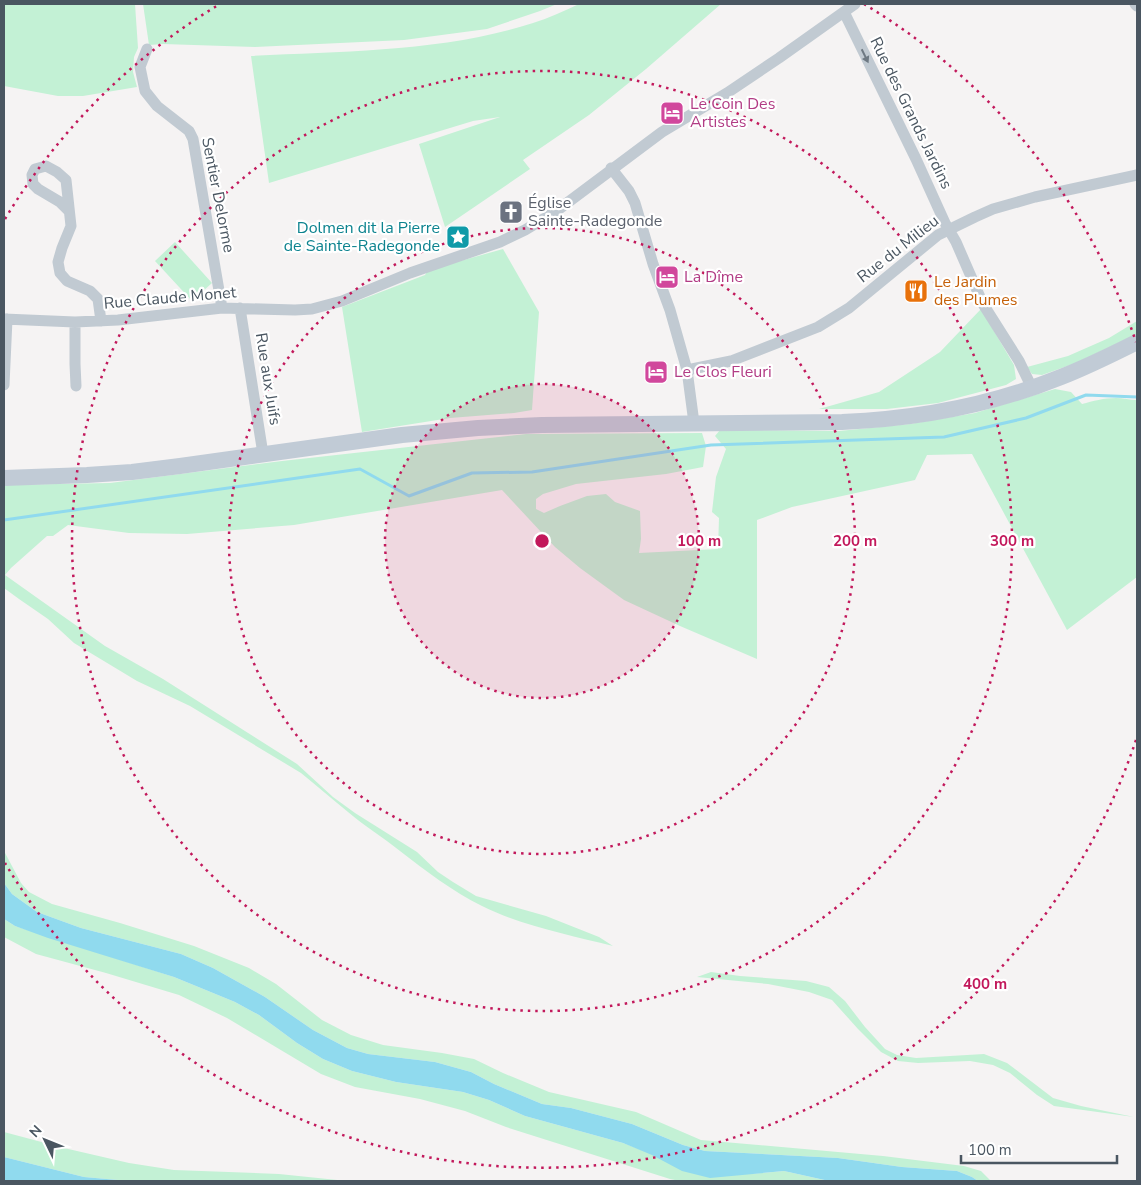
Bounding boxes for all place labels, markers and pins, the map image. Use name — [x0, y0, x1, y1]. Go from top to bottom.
place label: Le Coin Des Artistes — [690, 93, 775, 133]
hotel icon: Le Coin Des Artistes — [659, 100, 685, 126]
place label: Église Sainte-Radegonde — [528, 192, 662, 232]
church icon: Église Sainte-Radegonde — [498, 199, 524, 225]
place label: Dolmen dit la Pierre de Sainte-Radegonde — [284, 217, 440, 257]
place icon: Dolmen dit la Pierre de Sainte-Radegonde — [445, 224, 471, 250]
hotel icon: La Dîme — [654, 264, 680, 290]
place label: La Dîme — [684, 266, 743, 288]
place label: Le Jardin des Plumes — [934, 271, 1017, 311]
restaurant icon: Le Jardin des Plumes — [903, 278, 929, 304]
hotel icon: Le Clos Fleuri — [643, 359, 669, 385]
place label: Le Clos Fleuri — [674, 361, 772, 383]
centre of rings — [533, 532, 551, 550]

